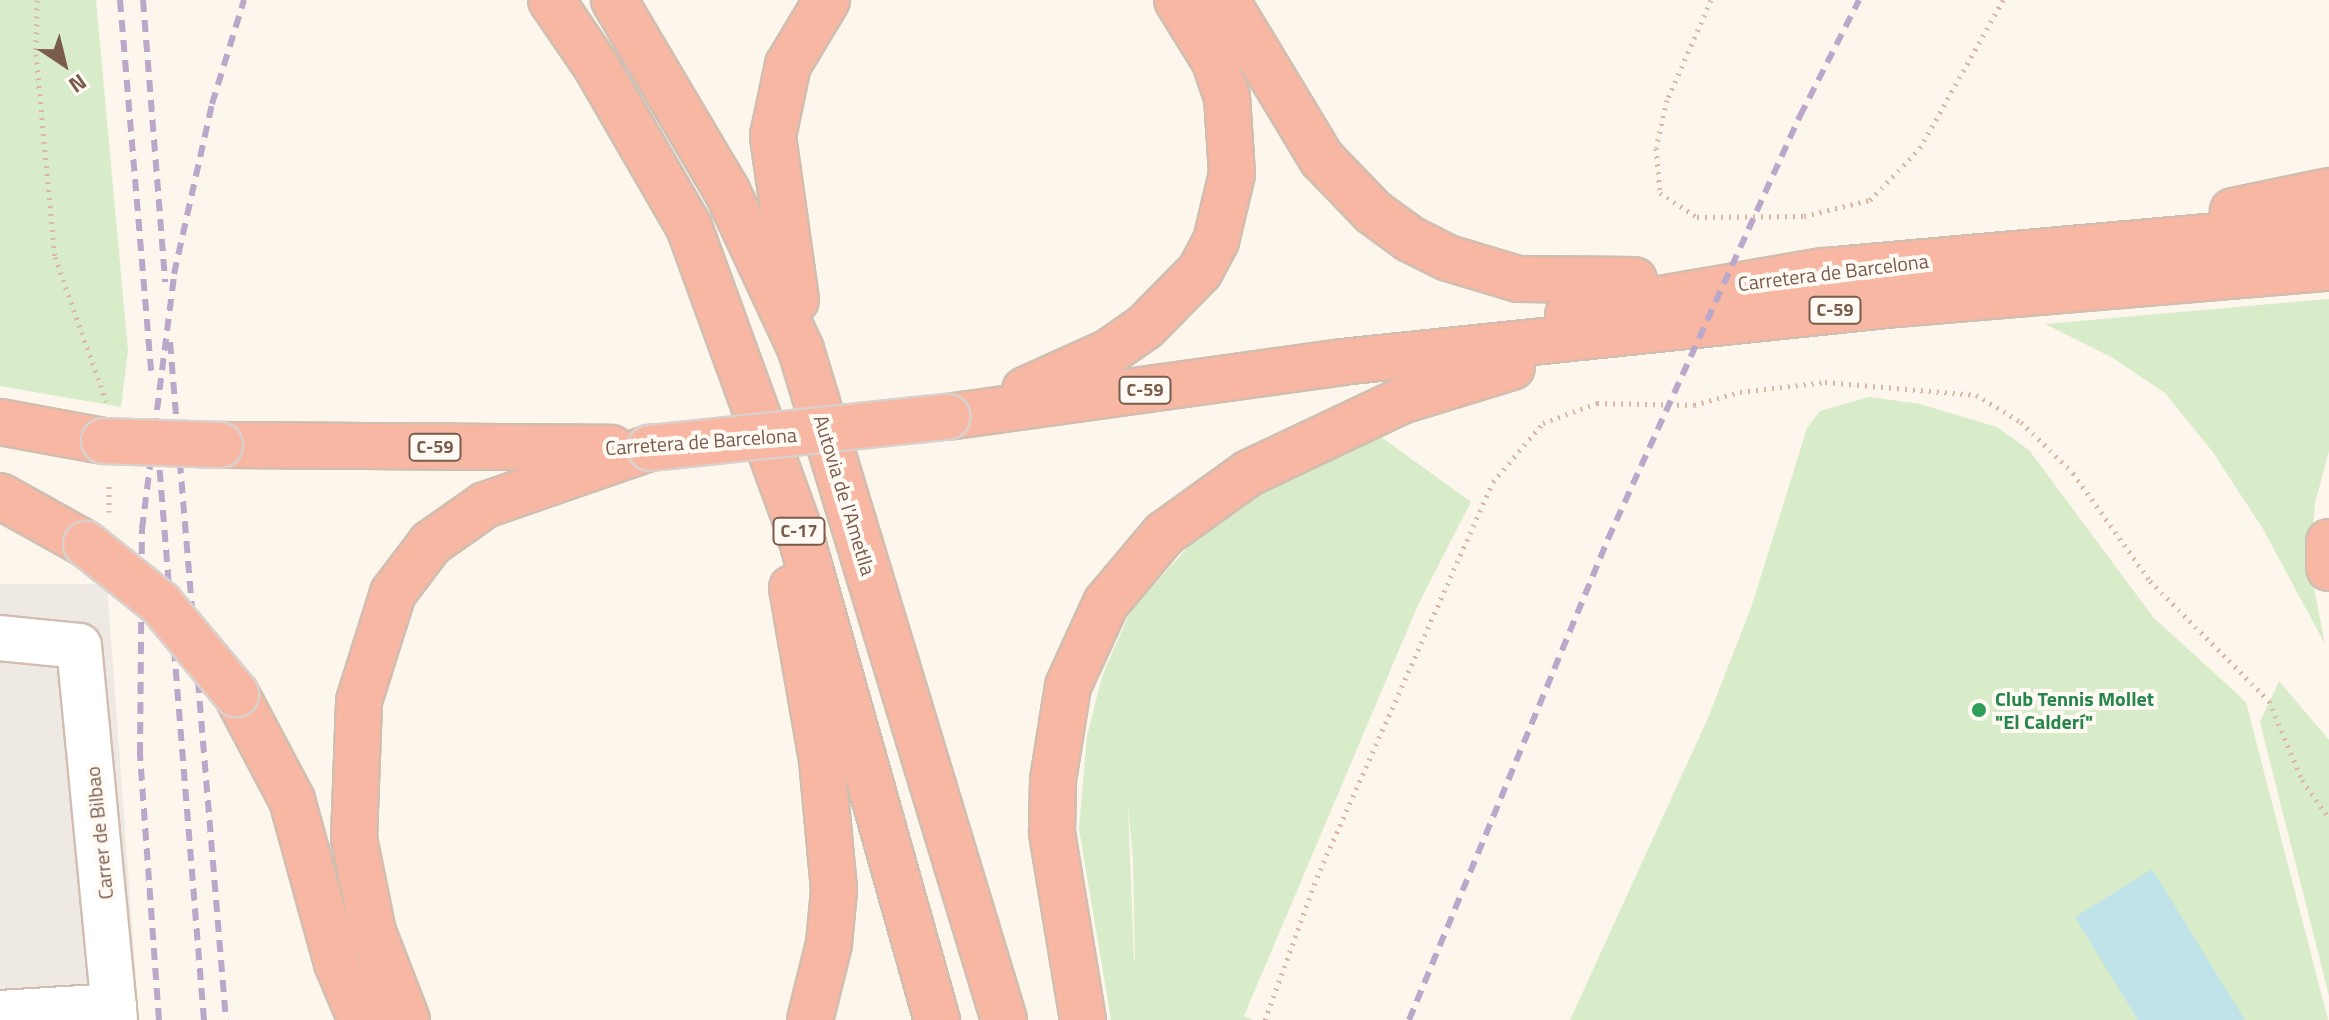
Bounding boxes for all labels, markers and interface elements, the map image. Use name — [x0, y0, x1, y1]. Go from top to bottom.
north arrow — [24, 24, 104, 104]
text: N — [62, 65, 94, 102]
street label: Carretera de Barcelona — [1736, 248, 1930, 296]
road number: C-59 — [1807, 296, 1863, 324]
road number: C-59 — [1117, 376, 1173, 404]
street label: Autovia de l'Ametlla — [809, 412, 881, 578]
street label: Carretera de Barcelona — [604, 422, 798, 460]
road number: C-59 — [407, 433, 463, 461]
road number: C-17 — [771, 517, 827, 545]
place label: Club Tennis Mollet "El Calderí" — [1995, 686, 2154, 733]
marker: Club Tennis Mollet "El Calderí" — [1970, 701, 1988, 719]
street label: Carrer de Bilbao — [80, 765, 118, 901]

